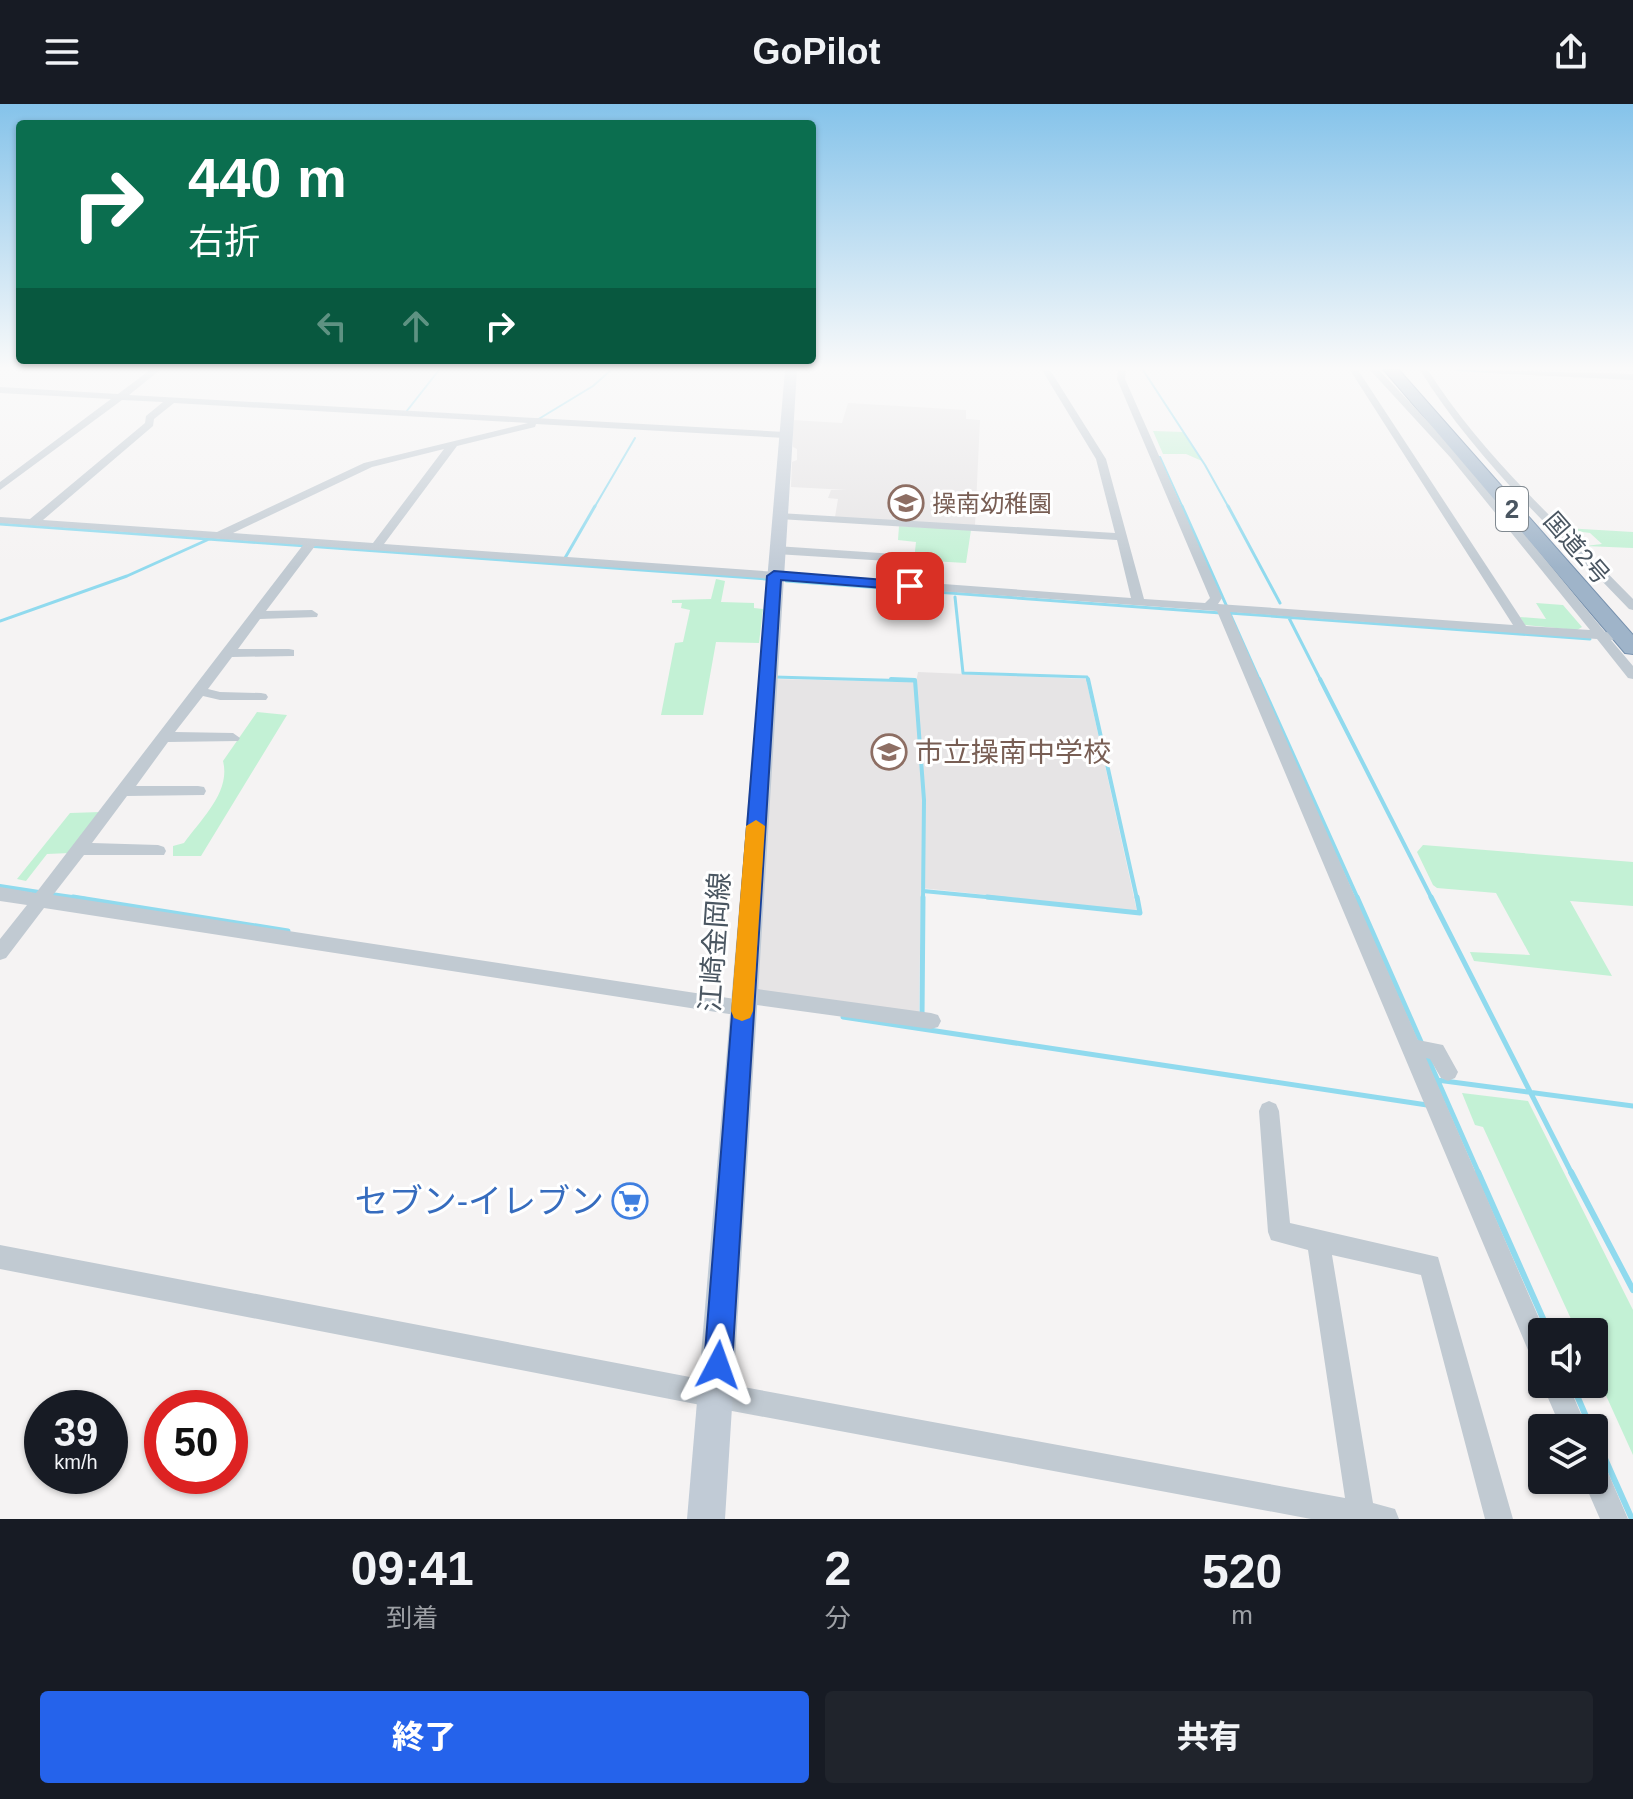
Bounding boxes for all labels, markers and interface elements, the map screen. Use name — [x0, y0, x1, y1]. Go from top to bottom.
icon: menu — [40, 30, 84, 74]
icon: share — [1549, 30, 1593, 74]
text: GoPilot — [753, 31, 881, 72]
text: 440 m — [188, 146, 347, 209]
icon: right — [56, 152, 160, 256]
text: 右折 — [188, 221, 260, 262]
icon: left — [310, 304, 354, 348]
icon: ahead — [394, 304, 438, 348]
icon: right — [478, 304, 522, 348]
school or university icon: 操南幼稚園 — [887, 484, 925, 522]
road number: 2 — [1496, 487, 1528, 531]
place label: 操南幼稚園 — [932, 490, 1052, 517]
street label: 国道2号 — [1539, 507, 1615, 589]
pin — [876, 552, 944, 620]
icon: arrive — [888, 564, 932, 608]
school or university icon: 市立操南中学校 — [870, 733, 908, 771]
place label: 市立操南中学校 — [915, 737, 1111, 768]
street label: 江崎金岡線 — [695, 871, 735, 1013]
place label: セブン-イレブン — [355, 1182, 604, 1220]
supermarket icon: セブン-イレブン — [611, 1182, 649, 1220]
map controls — [1528, 1318, 1608, 1494]
button: sound — [1528, 1318, 1608, 1398]
position arrow — [676, 1323, 760, 1407]
speed limit sign: 50 — [144, 1390, 248, 1494]
text: 39 — [54, 1410, 98, 1454]
button: layers — [1528, 1414, 1608, 1494]
text: km/h — [54, 1451, 98, 1473]
text: 09:41 — [351, 1542, 474, 1595]
text: 2 — [824, 1542, 851, 1595]
text: 520 — [1202, 1545, 1282, 1598]
text: m — [1231, 1600, 1253, 1630]
text: 到着 — [386, 1603, 438, 1633]
text: 分 — [825, 1603, 851, 1633]
button: 終了 — [40, 1691, 809, 1783]
button: 共有 — [825, 1691, 1593, 1783]

